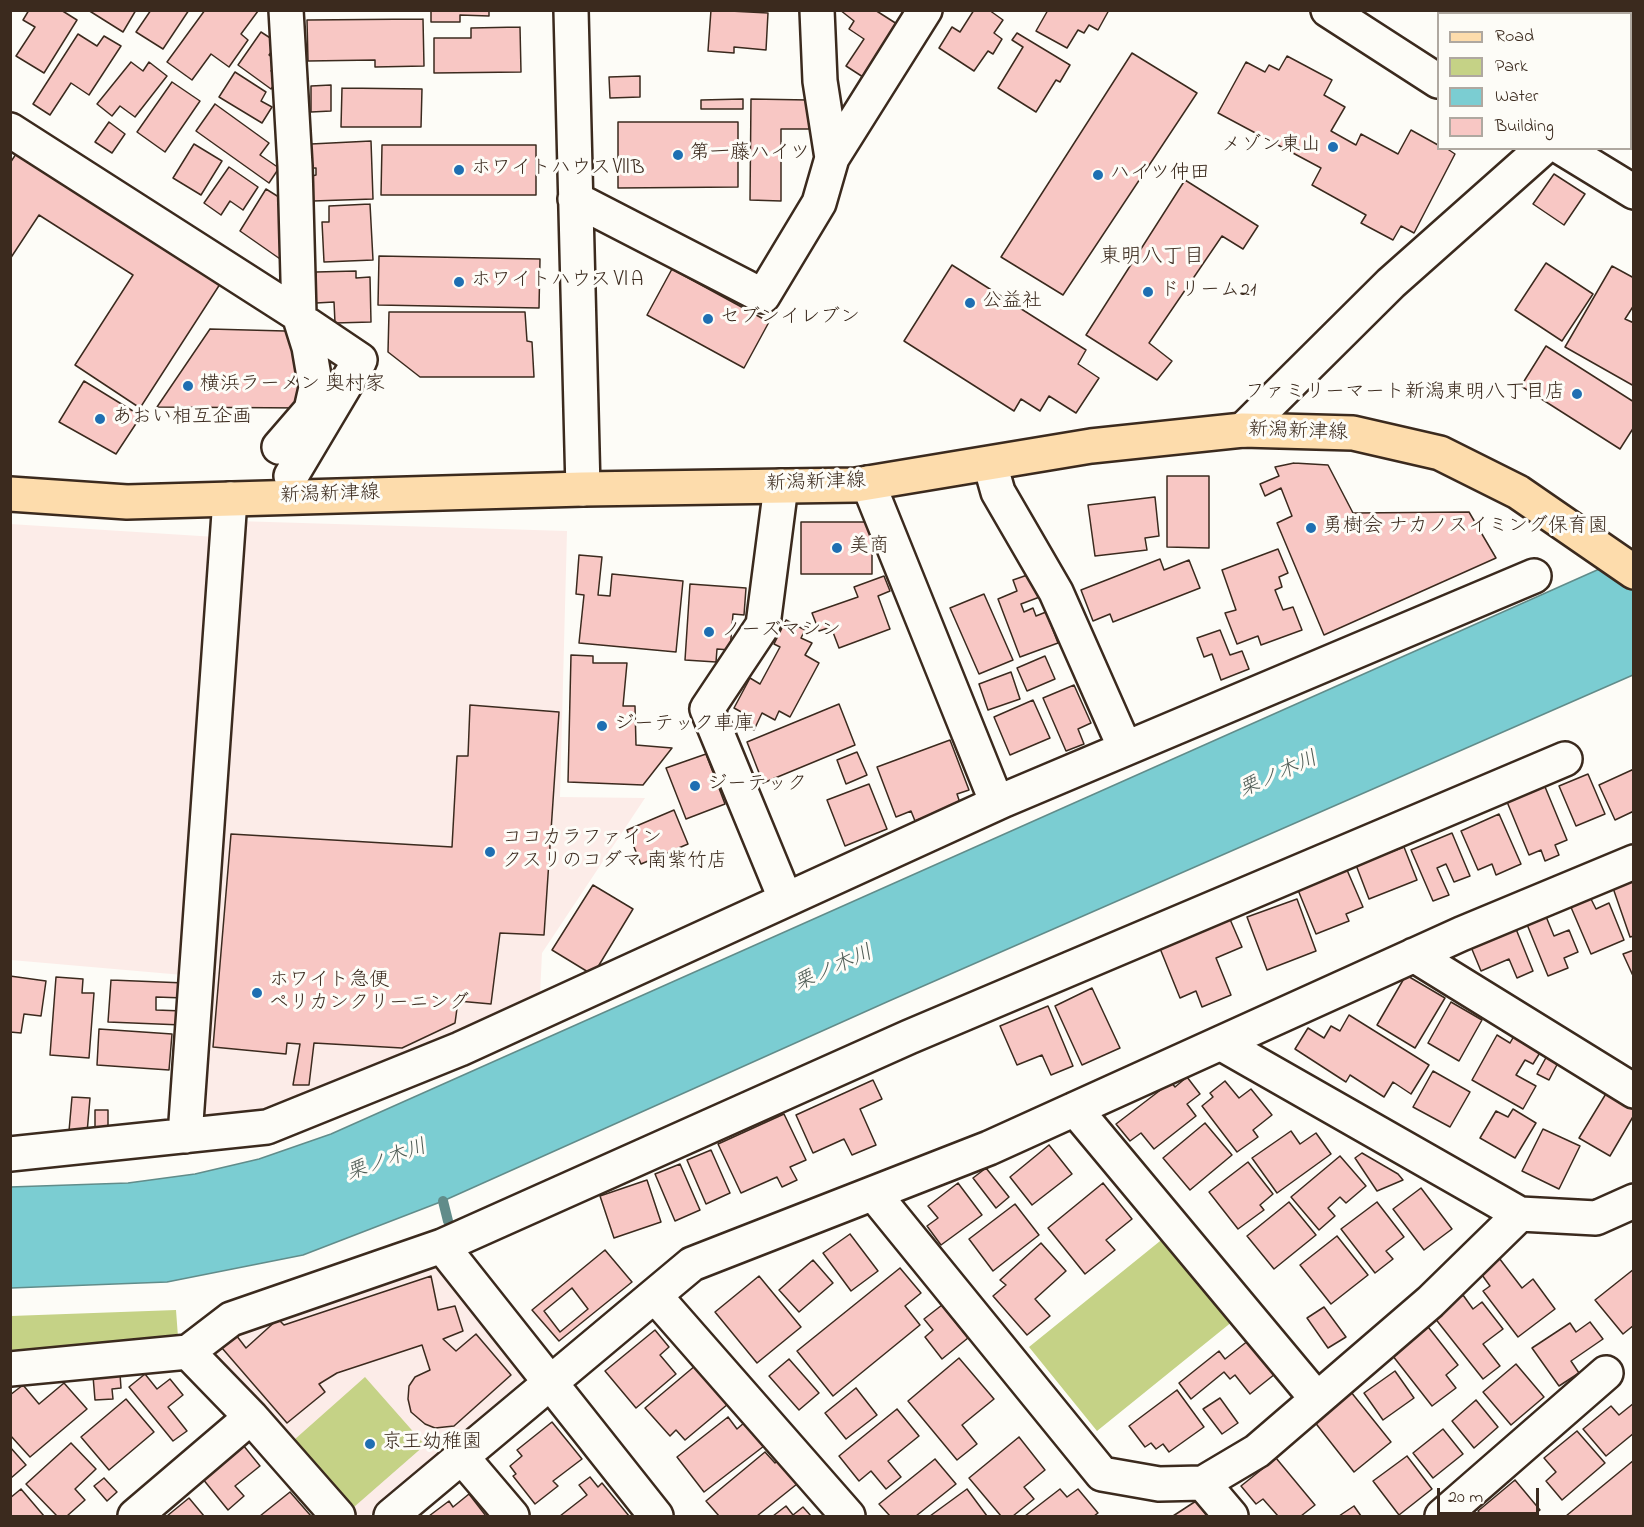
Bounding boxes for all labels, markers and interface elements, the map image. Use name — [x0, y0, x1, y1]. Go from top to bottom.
legend — [1437, 12, 1632, 150]
text: Road — [1495, 24, 1534, 50]
text: Park — [1495, 54, 1528, 80]
text: Water — [1495, 84, 1538, 110]
text: Building — [1495, 114, 1554, 140]
place label: メゾン東山 — [1221, 135, 1321, 159]
marker: メゾン東山 — [1326, 140, 1340, 154]
place label: 第一藤ハイツ — [690, 143, 810, 167]
marker: 第一藤ハイツ — [671, 148, 685, 162]
place label: ホワイトハウスⅦB — [471, 158, 644, 182]
marker: ホワイトハウスⅦB — [452, 163, 466, 177]
place label: ハイツ仲田 — [1110, 163, 1210, 187]
marker: ハイツ仲田 — [1091, 168, 1105, 182]
district label: 東明八丁目 — [1100, 246, 1204, 272]
place label: ホワイトハウスⅥA — [471, 270, 643, 294]
marker: ホワイトハウスⅥA — [452, 275, 466, 289]
place label: ドリーム21 — [1160, 280, 1256, 304]
marker: ドリーム21 — [1141, 285, 1155, 299]
place label: 公益社 — [982, 291, 1042, 315]
marker: 公益社 — [963, 296, 977, 310]
place label: セブンイレブン — [720, 307, 860, 331]
marker: セブンイレブン — [701, 312, 715, 326]
place label: 横浜ラーメン 奥村家 — [200, 374, 385, 398]
marker: 横浜ラーメン 奥村家 — [181, 379, 195, 393]
place label: ファミリーマート新潟東明八丁目店 — [1245, 382, 1565, 406]
marker: ファミリーマート新潟東明八丁目店 — [1570, 387, 1584, 401]
place label: あおい相互企画 — [112, 407, 252, 431]
marker: あおい相互企画 — [93, 412, 107, 426]
street label: 新潟新津線 — [1248, 419, 1348, 447]
street label: 新潟新津線 — [766, 470, 866, 498]
street label: 新潟新津線 — [280, 482, 380, 510]
place label: 勇樹会 ナカノスイミング保育園 — [1323, 516, 1608, 540]
marker: 勇樹会 ナカノスイミング保育園 — [1304, 521, 1318, 535]
place label: 美商 — [849, 536, 889, 560]
marker: 美商 — [830, 541, 844, 555]
place label: ノーズマシン — [721, 620, 841, 644]
marker: ノーズマシン — [702, 625, 716, 639]
place label: ジーテック車庫 — [614, 714, 754, 738]
marker: ジーテック車庫 — [595, 719, 609, 733]
water label: 栗ノ木川 — [1236, 747, 1322, 805]
place label: ジーテック — [707, 774, 807, 798]
marker: ジーテック — [688, 779, 702, 793]
place label: ココカラファイン クスリのコダマ 南紫竹店 — [502, 828, 727, 875]
marker: ココカラファイン クスリのコダマ 南紫竹店 — [483, 845, 497, 859]
water label: 栗ノ木川 — [791, 941, 877, 999]
place label: ホワイト急便 ペリカンクリーニング — [269, 970, 469, 1017]
marker: ホワイト急便 ペリカンクリーニング — [250, 986, 264, 1000]
water label: 栗ノ木川 — [343, 1136, 431, 1188]
place label: 京王幼稚園 — [382, 1432, 482, 1456]
marker: 京王幼稚園 — [363, 1437, 377, 1451]
scale bar — [1440, 1476, 1542, 1514]
text: 20 m — [1448, 1485, 1483, 1511]

